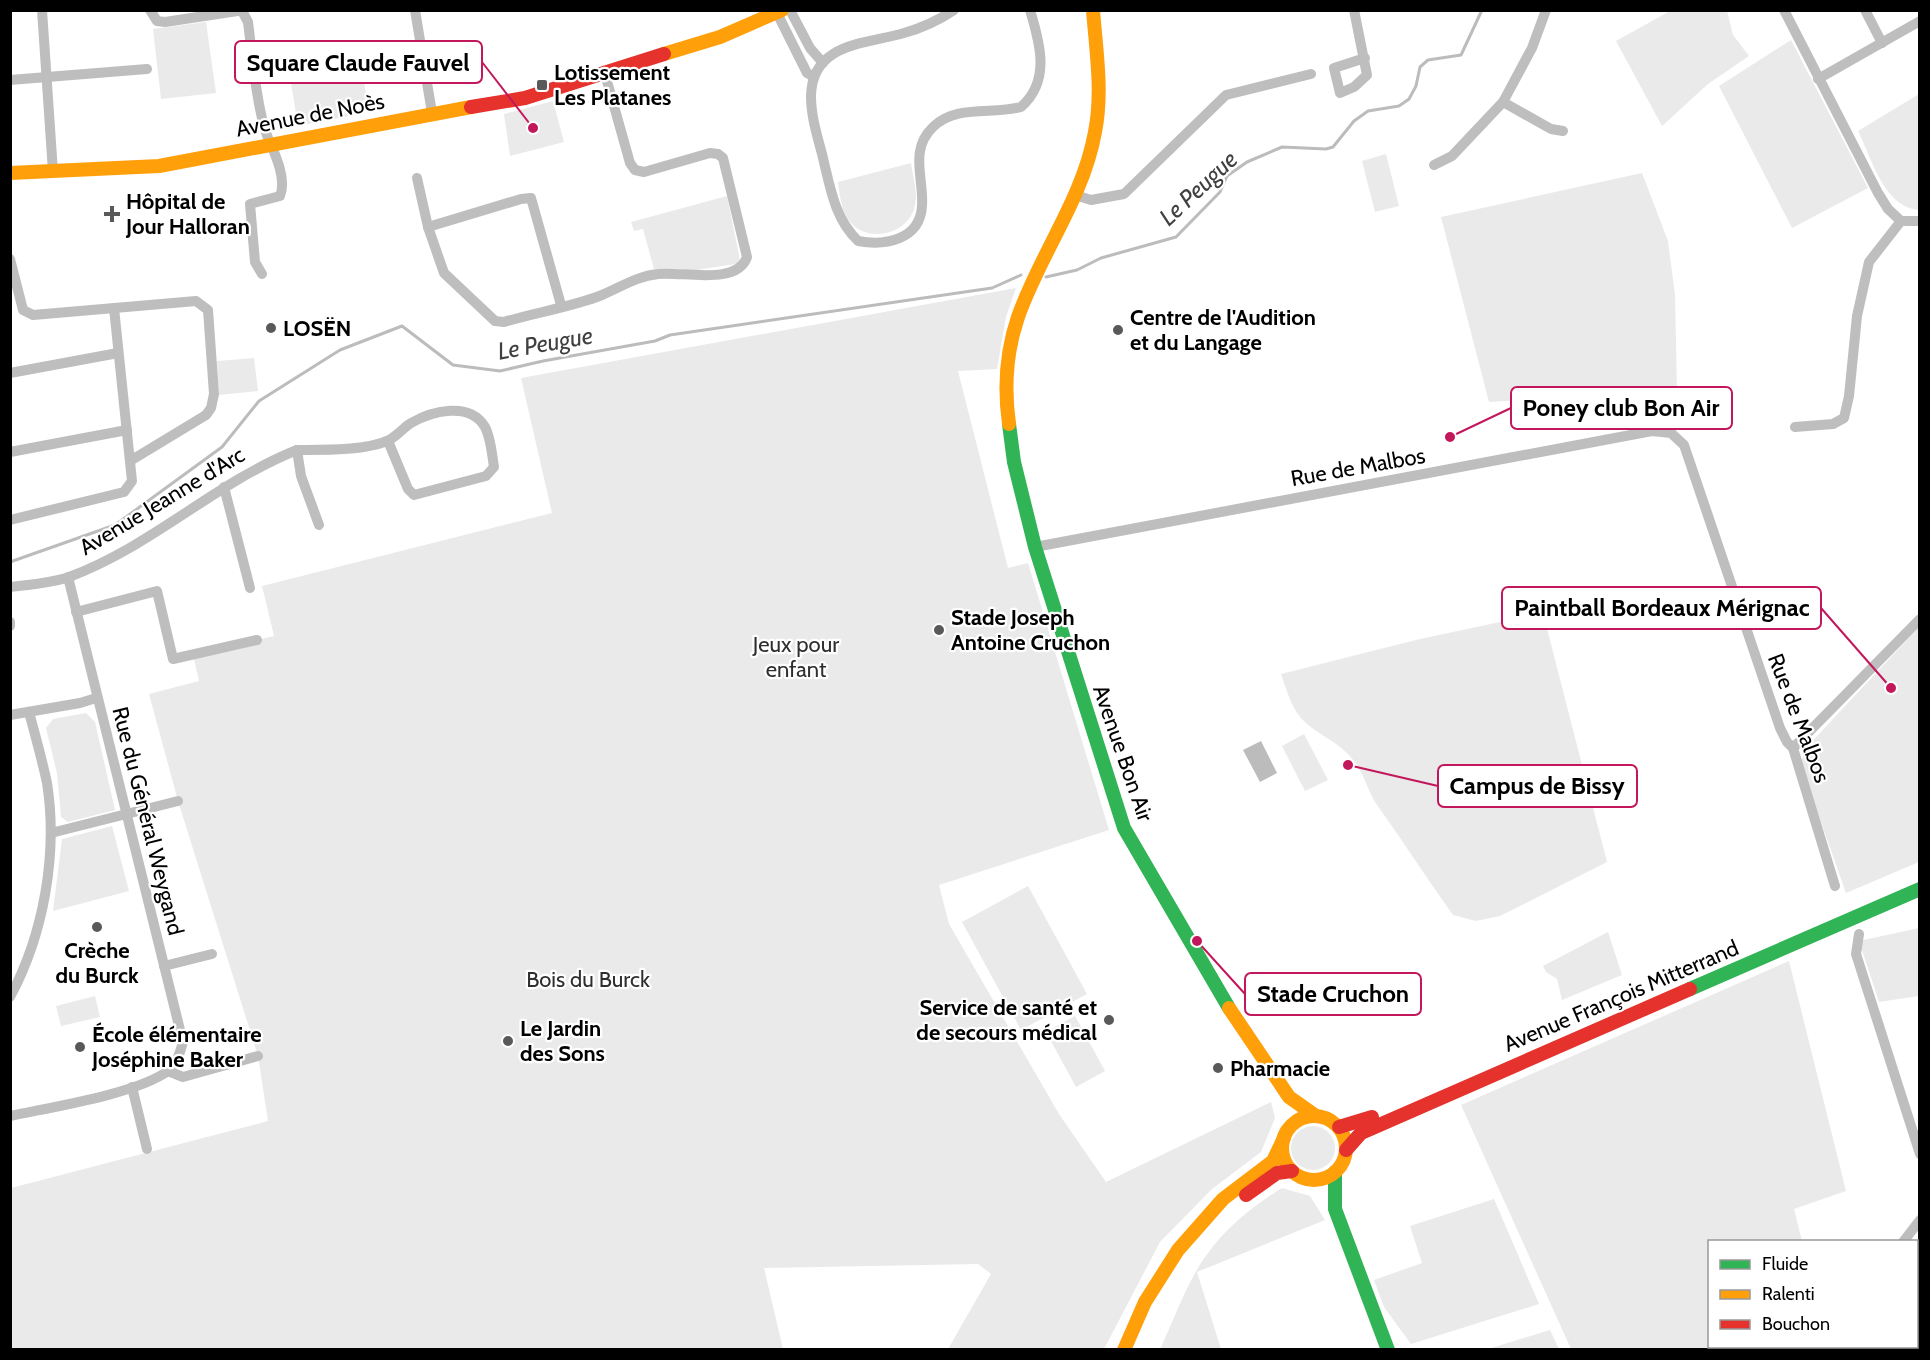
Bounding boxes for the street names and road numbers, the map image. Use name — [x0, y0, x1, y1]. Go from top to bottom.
street label: Avenue de Noès — [233, 87, 387, 143]
street label: Avenue Jeanne d'Arc — [75, 441, 249, 561]
street label: Rue de Malbos — [1289, 442, 1427, 492]
street label: Rue de Malbos — [1762, 650, 1836, 786]
street label: Avenue Bon Air — [1087, 681, 1159, 825]
street label: Rue du Général Weygand — [107, 704, 189, 938]
street label: Avenue François Mitterrand — [1499, 934, 1743, 1058]

